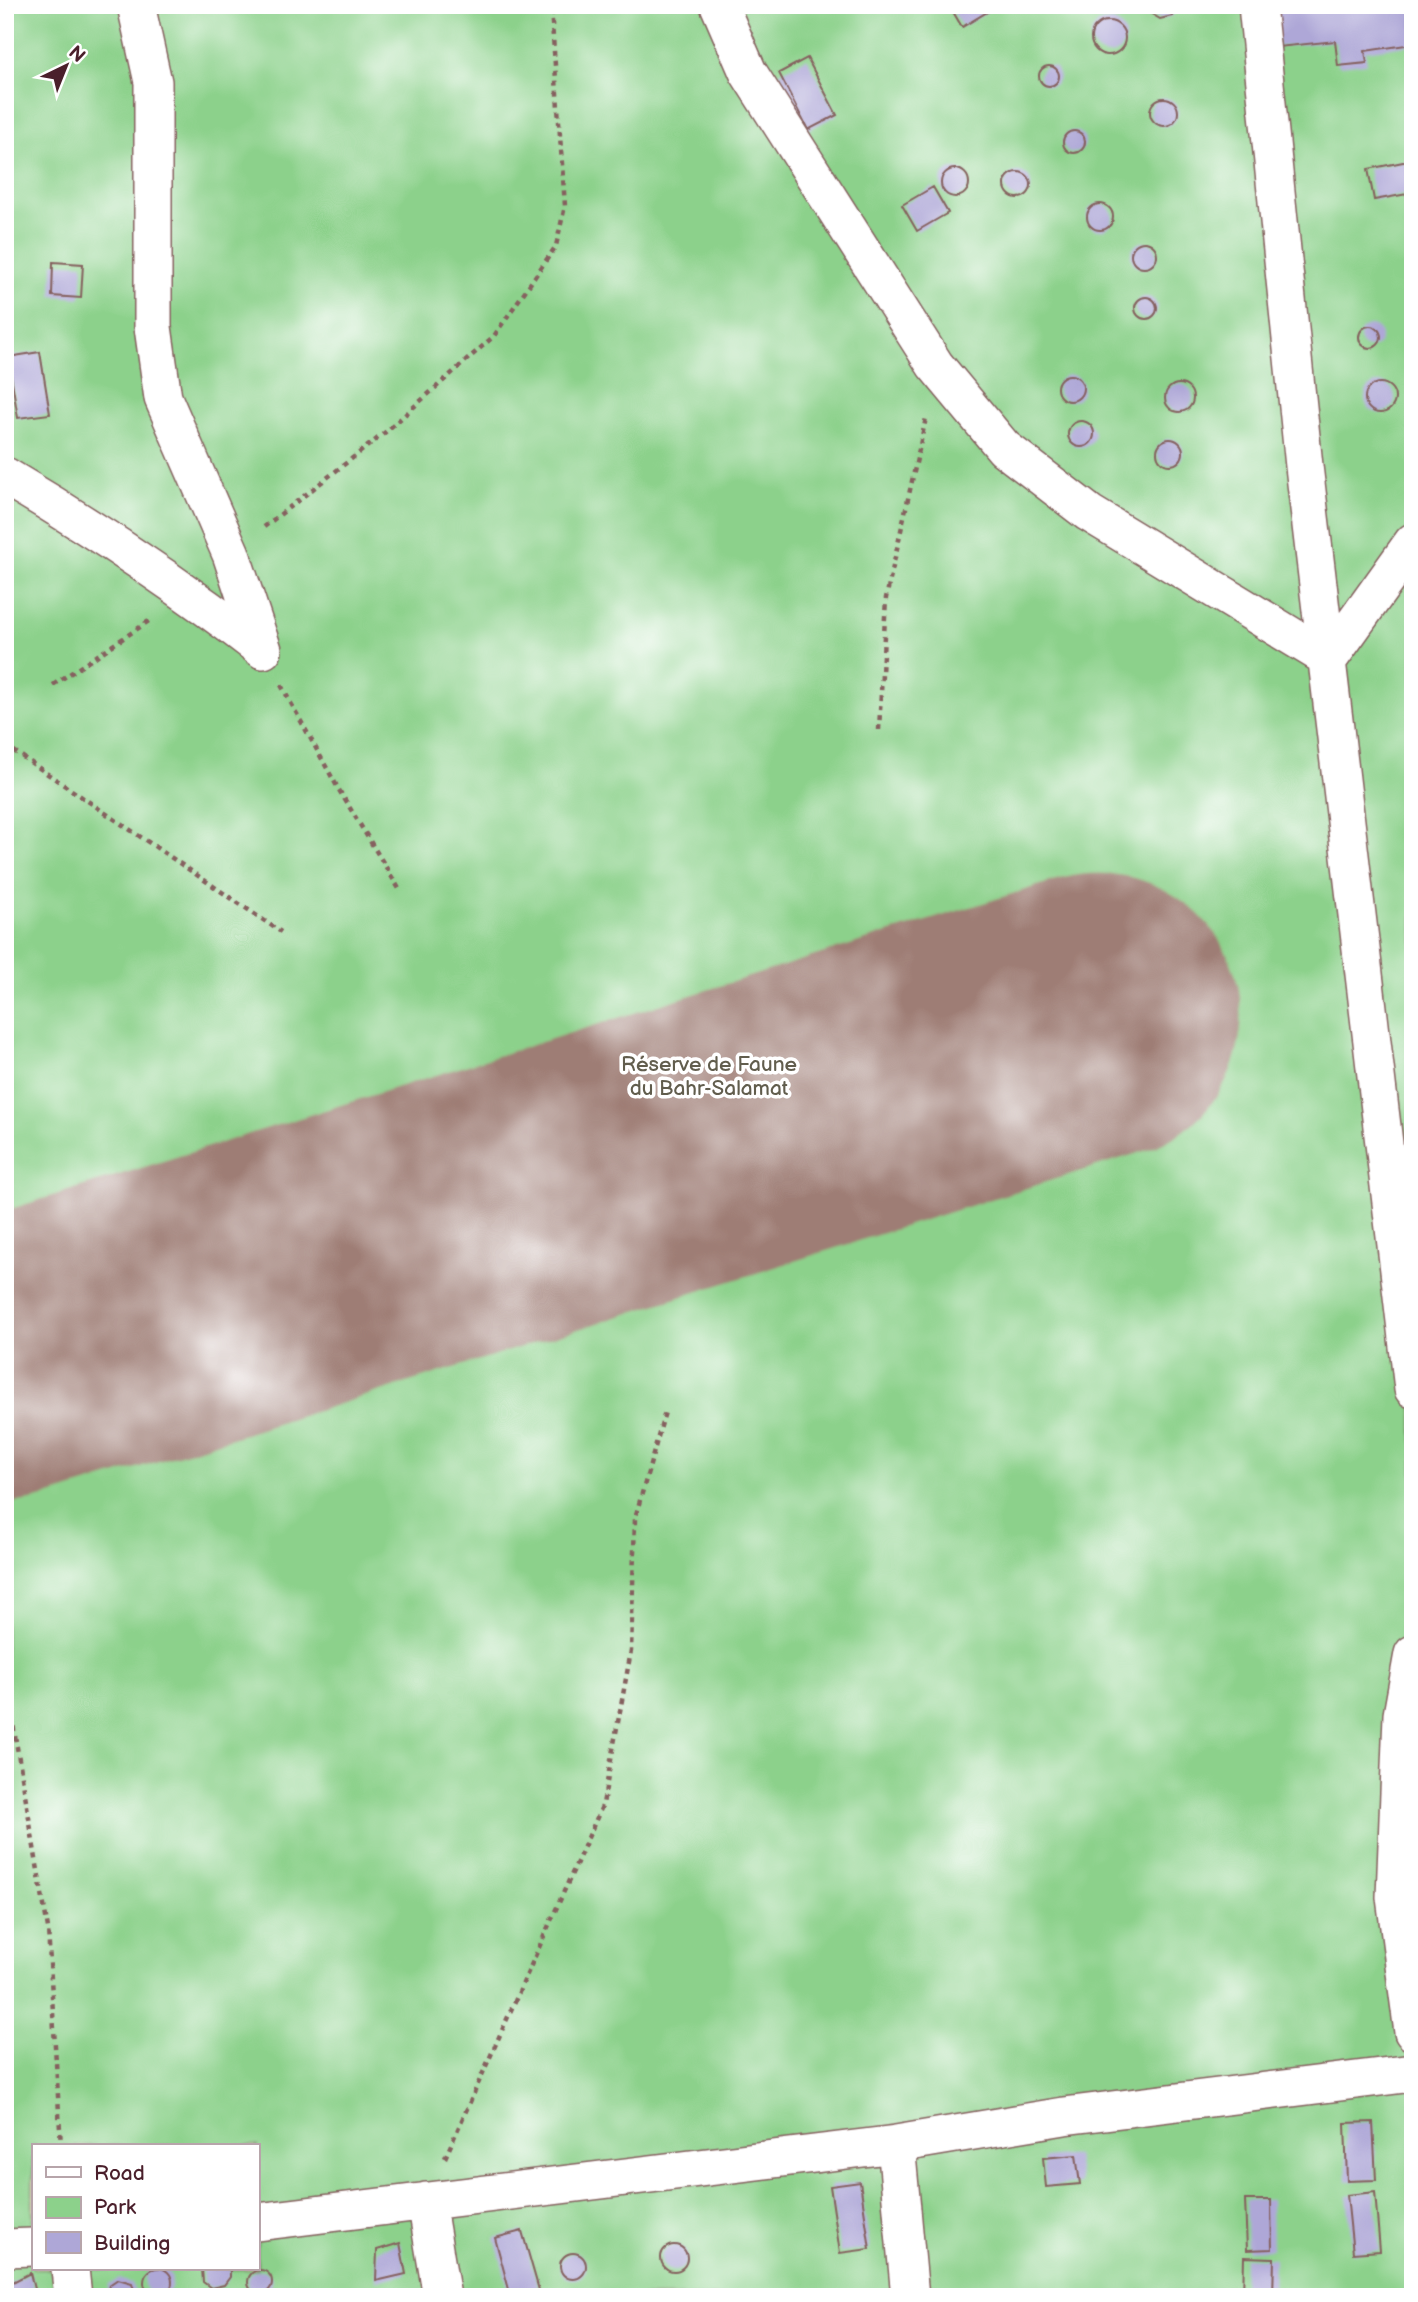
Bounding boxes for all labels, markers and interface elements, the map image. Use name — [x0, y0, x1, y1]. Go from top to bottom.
north arrow — [32, 32, 102, 102]
text: N — [64, 41, 90, 68]
park label: Réserve de Faune du Bahr-Salamat — [621, 1052, 797, 1101]
legend — [32, 2144, 259, 2270]
text: Road — [94, 2161, 145, 2186]
text: Park — [94, 2195, 137, 2220]
text: Building — [94, 2231, 170, 2256]

